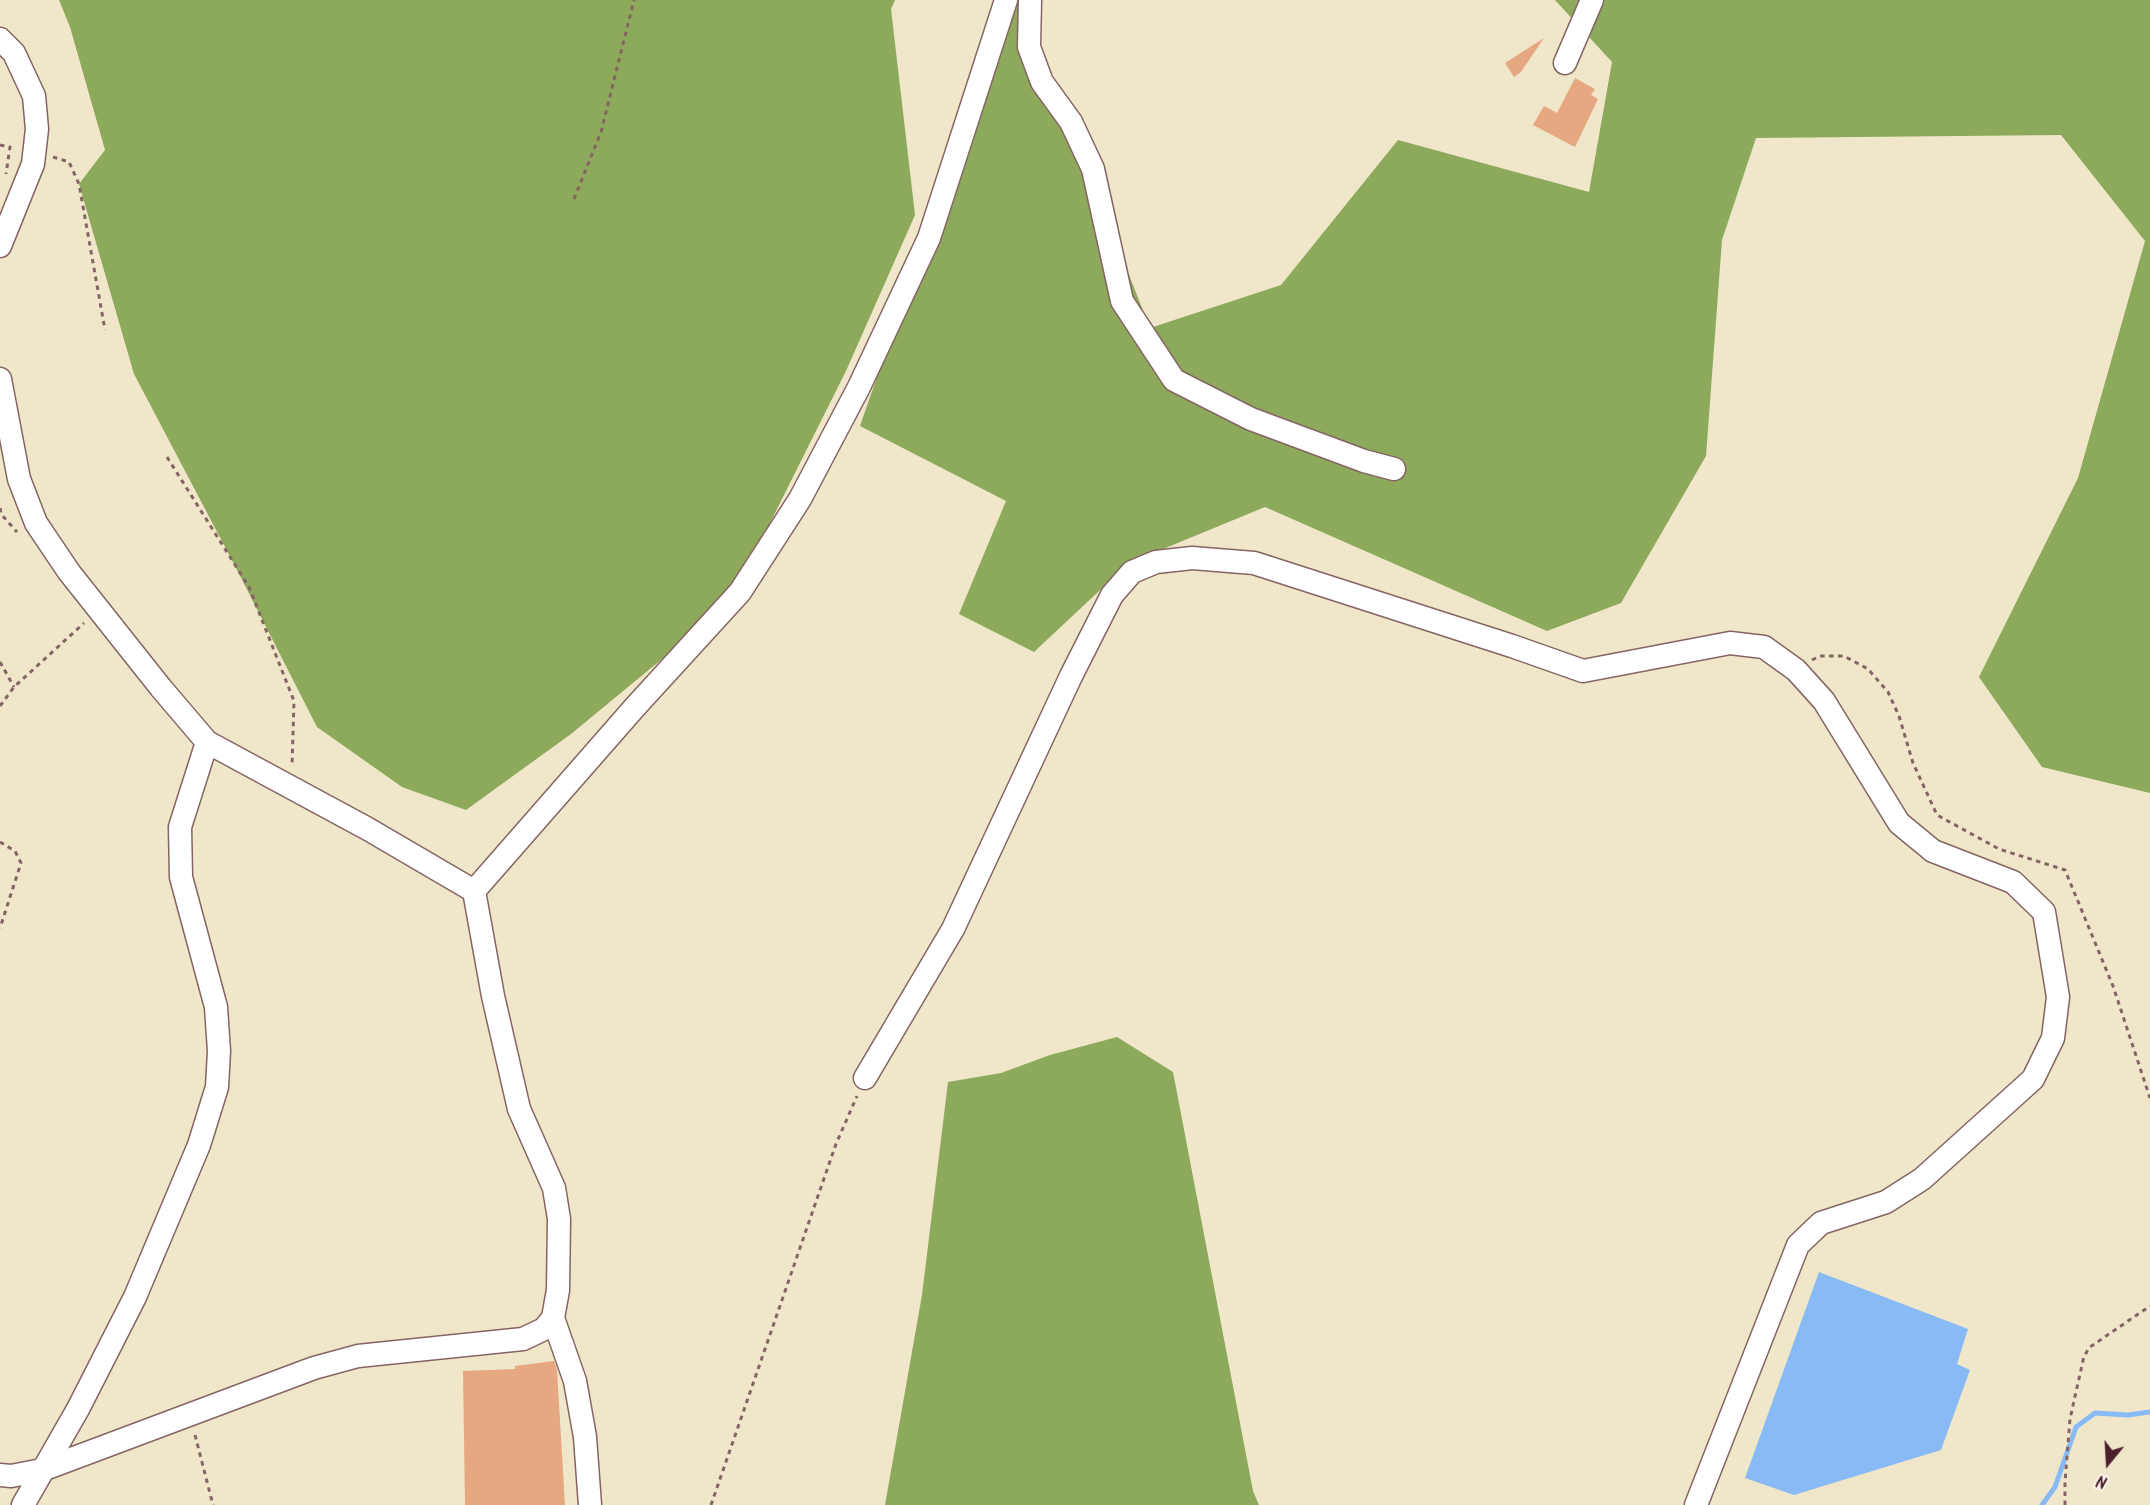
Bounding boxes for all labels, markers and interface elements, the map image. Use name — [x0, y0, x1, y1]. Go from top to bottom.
north arrow — [2078, 1433, 2138, 1493]
text: N — [2094, 1467, 2111, 1494]

